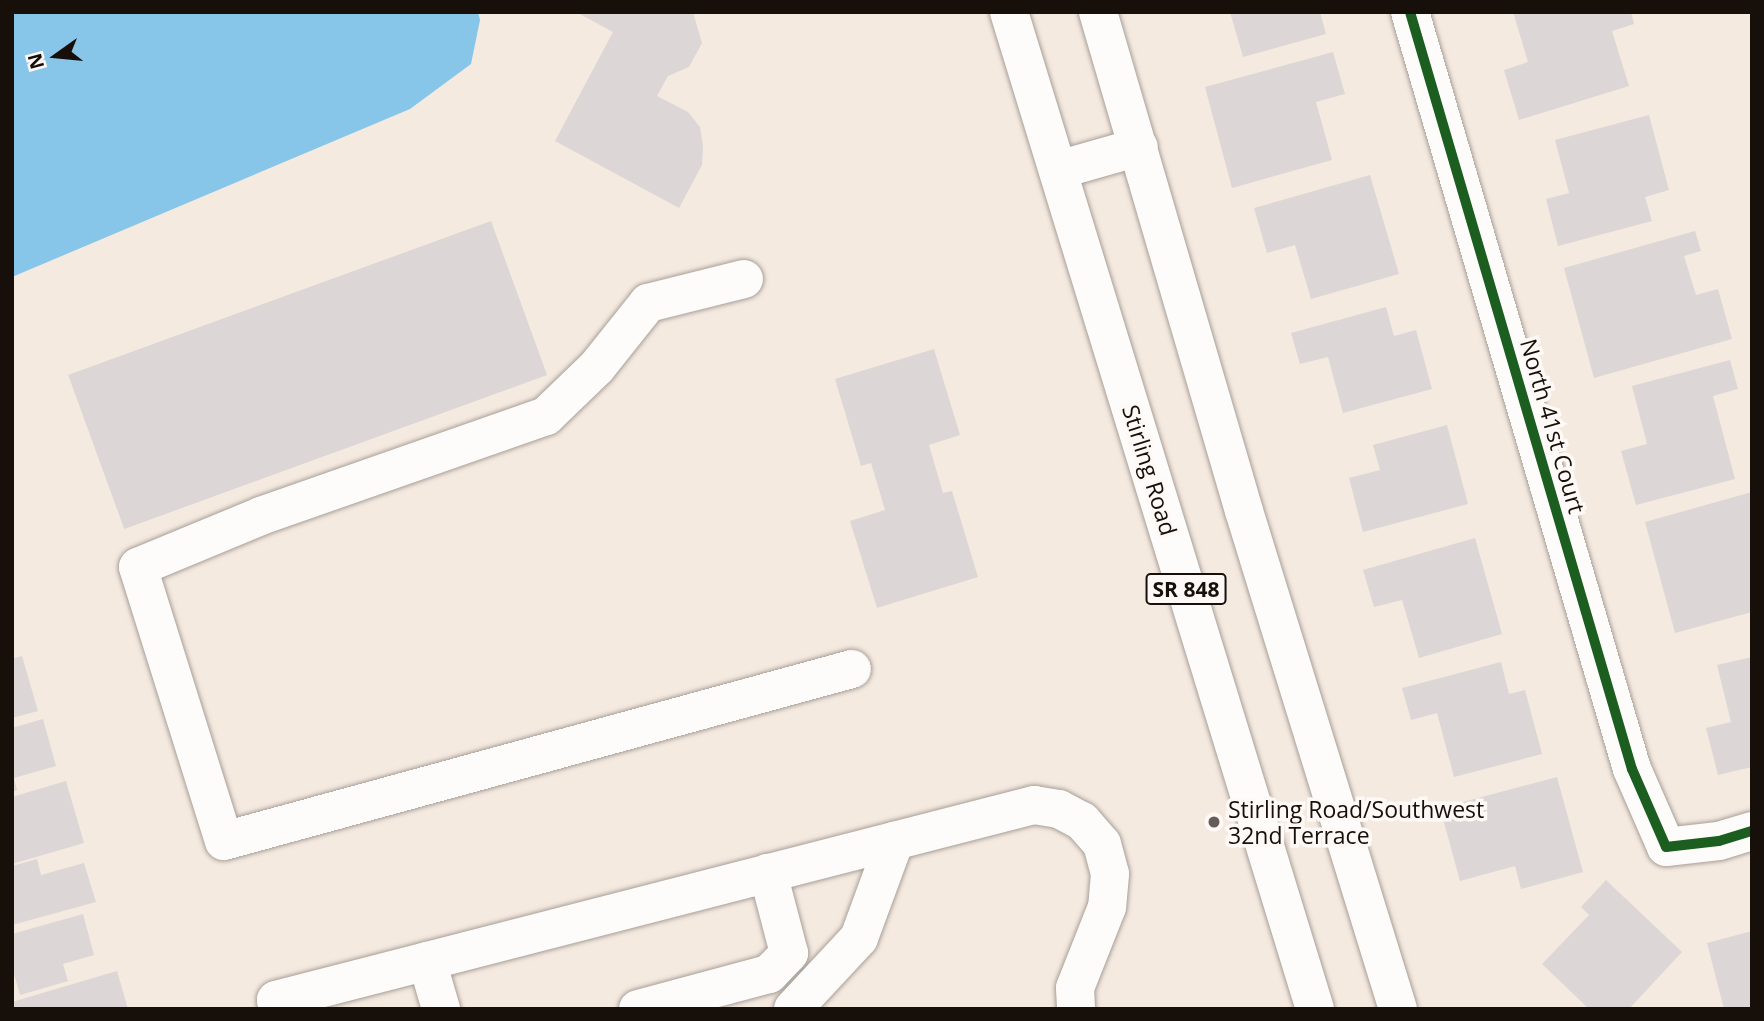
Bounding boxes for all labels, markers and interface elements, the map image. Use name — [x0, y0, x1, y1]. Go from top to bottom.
north arrow — [21, 21, 91, 91]
text: N — [21, 51, 50, 72]
street label: North 41st Court — [1515, 336, 1591, 516]
street label: Stirling Road — [1117, 401, 1183, 539]
road number: SR 848 — [1144, 572, 1228, 606]
place label: Stirling Road/Southwest 32nd Terrace — [1228, 795, 1484, 849]
marker: Stirling Road/Southwest 32nd Terrace — [1206, 814, 1222, 830]

